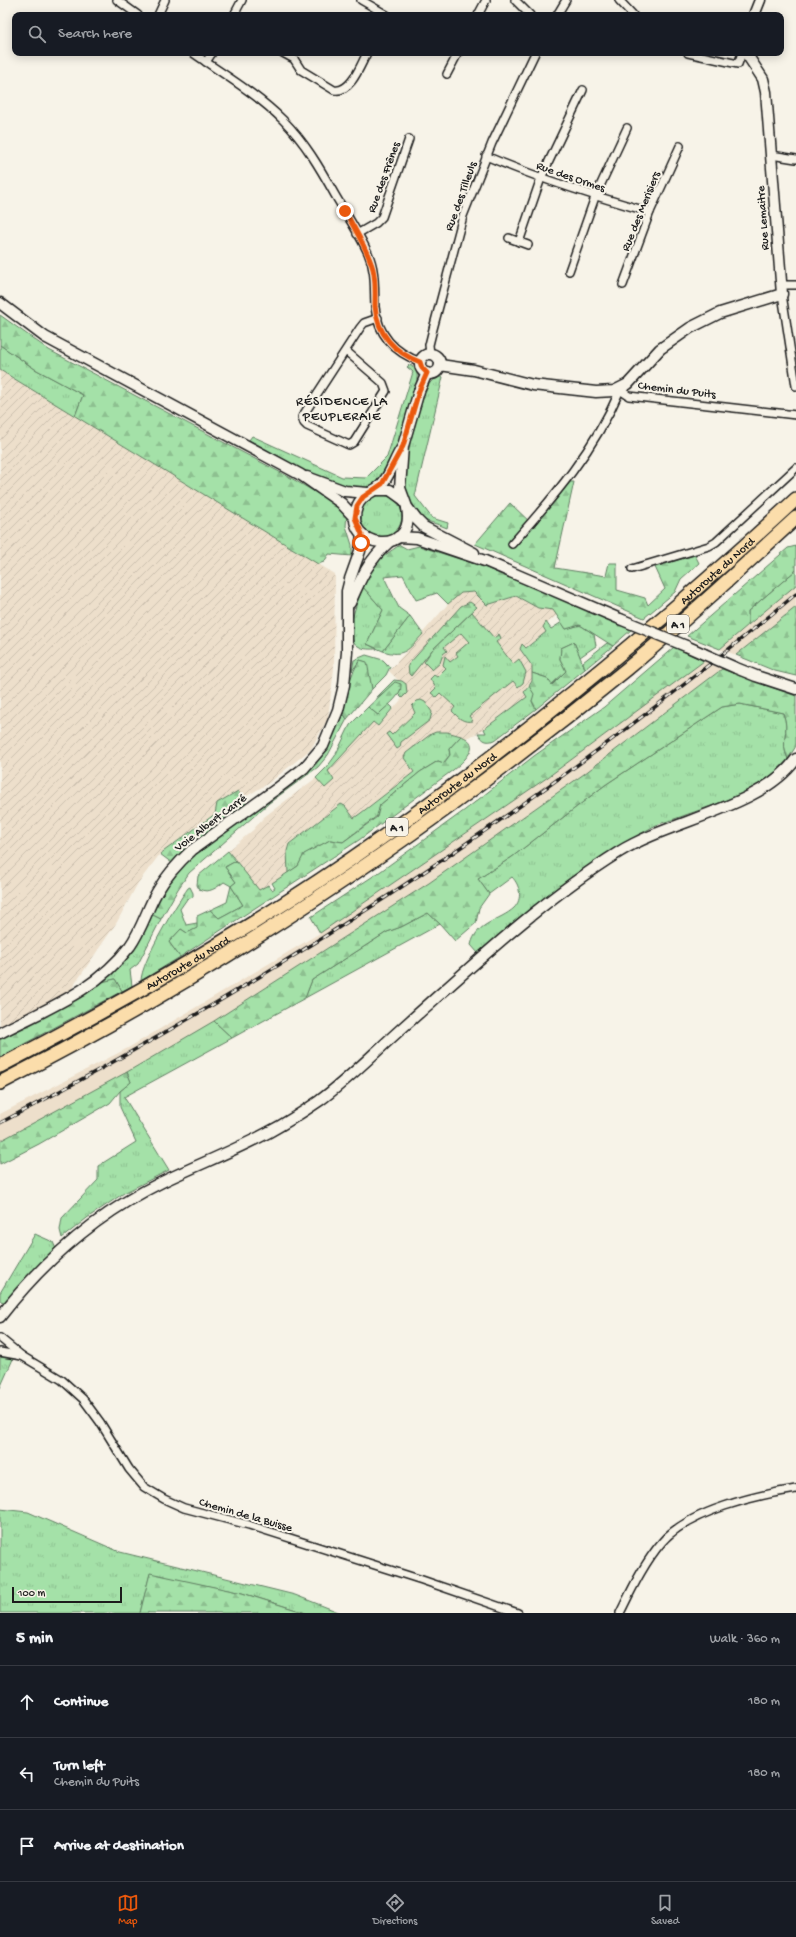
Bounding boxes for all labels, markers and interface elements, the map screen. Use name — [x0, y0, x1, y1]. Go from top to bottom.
search box — [12, 12, 784, 56]
icon: search — [26, 23, 48, 45]
text: Search here — [58, 25, 132, 43]
street label: Rue des Frênes — [366, 140, 404, 215]
street label: Rue des Tilleuls — [443, 160, 481, 233]
street label: Rue des Ormes — [534, 160, 607, 196]
street label: Rue des Merisiers — [620, 169, 664, 254]
street label: Rue Lemaitre — [755, 184, 773, 251]
route end — [336, 202, 354, 220]
street label: Chemin du Puits — [637, 379, 717, 403]
district label: RÉSIDENCE LA PEUPLERAIE — [296, 394, 388, 425]
route start — [352, 534, 370, 552]
street label: Autoroute du Nord — [678, 535, 759, 609]
road number: A 1 — [667, 615, 689, 633]
street label: Autoroute du Nord — [416, 750, 501, 819]
street label: Voie Albert Carré — [172, 791, 251, 856]
road number: A 1 — [386, 818, 408, 836]
street label: Autoroute du Nord — [144, 934, 234, 994]
street label: Chemin de la Buisse — [197, 1496, 294, 1536]
scale bar — [12, 1585, 122, 1604]
text: 100 m — [18, 1588, 45, 1600]
text: 5 min — [16, 1629, 53, 1649]
text: Walk · 360 m — [710, 1632, 780, 1647]
icon: ahead — [16, 1691, 38, 1713]
text: Continue — [54, 1693, 108, 1711]
text: 180 m — [748, 1694, 780, 1709]
text: Turn left — [54, 1757, 105, 1775]
icon: left — [16, 1763, 38, 1785]
text: 180 m — [748, 1766, 780, 1781]
text: Chemin du Puits — [54, 1775, 139, 1790]
icon: arrive — [16, 1835, 38, 1857]
text: Arrive at destination — [54, 1837, 184, 1855]
tab: Map — [117, 1892, 139, 1928]
tab: Directions — [373, 1892, 417, 1928]
tab: Saved — [651, 1892, 679, 1928]

